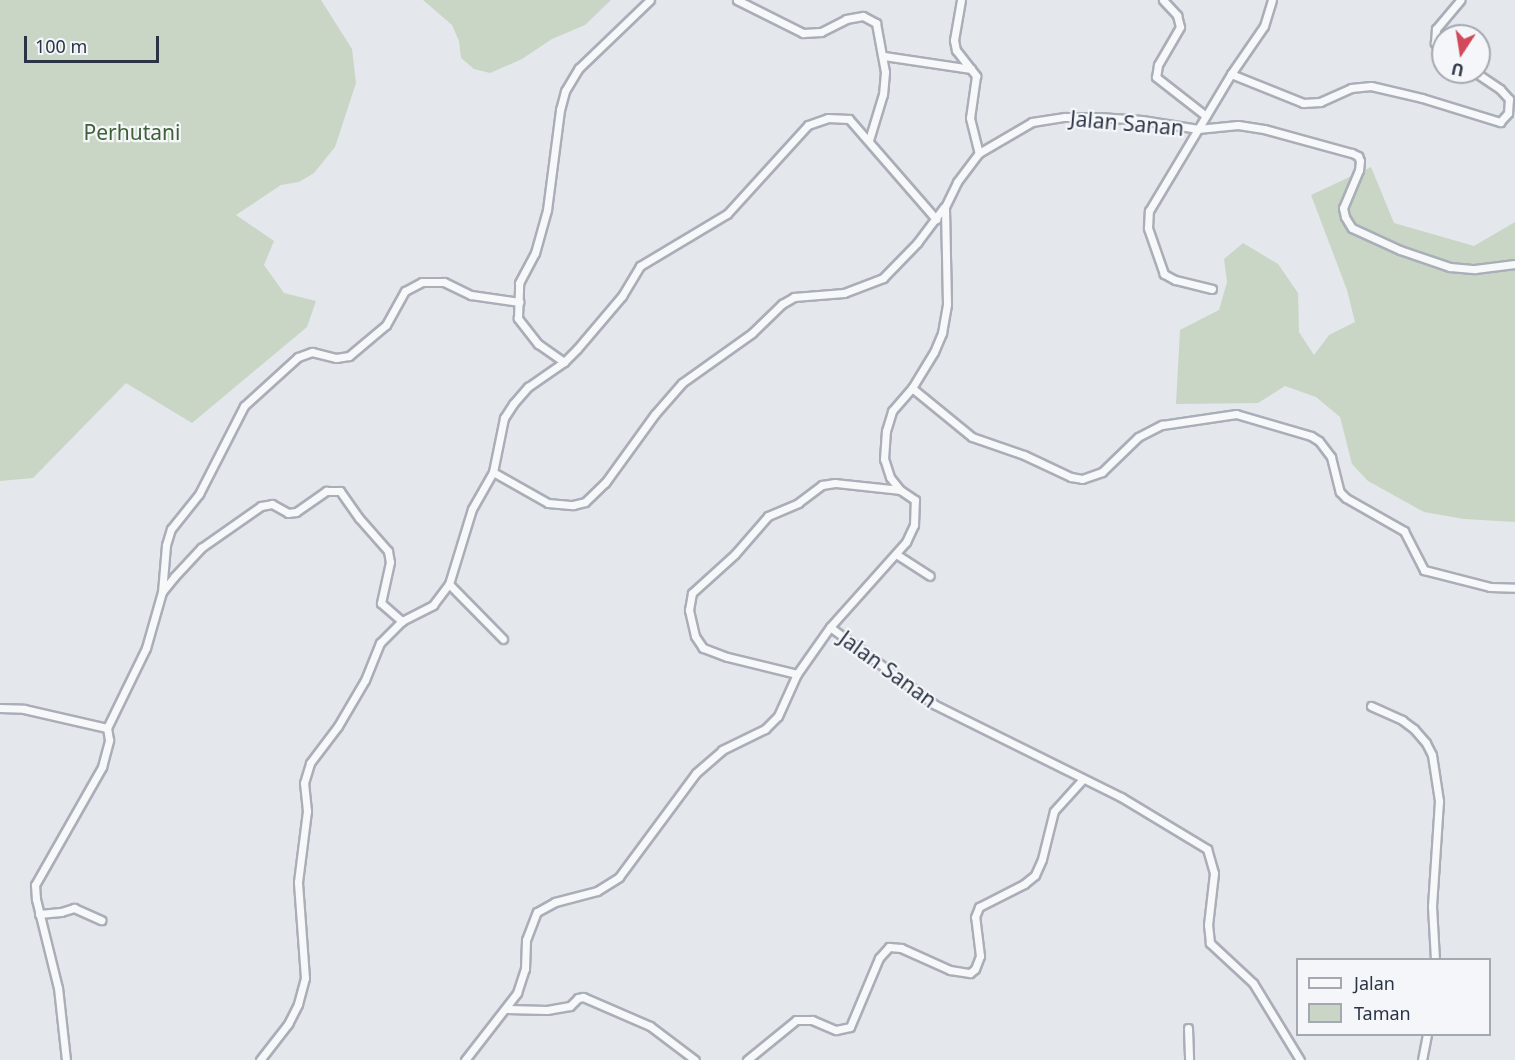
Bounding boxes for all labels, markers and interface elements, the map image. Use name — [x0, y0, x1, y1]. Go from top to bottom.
scale bar — [27, 24, 162, 62]
north arrow — [1431, 24, 1491, 84]
text: 100 m — [35, 34, 87, 58]
text: U — [1449, 58, 1466, 82]
street label: Jalan Sanan — [1069, 105, 1185, 141]
park label: Perhutani — [84, 119, 180, 145]
street label: Jalan Sanan — [834, 625, 942, 713]
legend — [1296, 958, 1491, 1036]
text: Jalan — [1354, 971, 1395, 995]
text: Taman — [1354, 1001, 1411, 1025]

